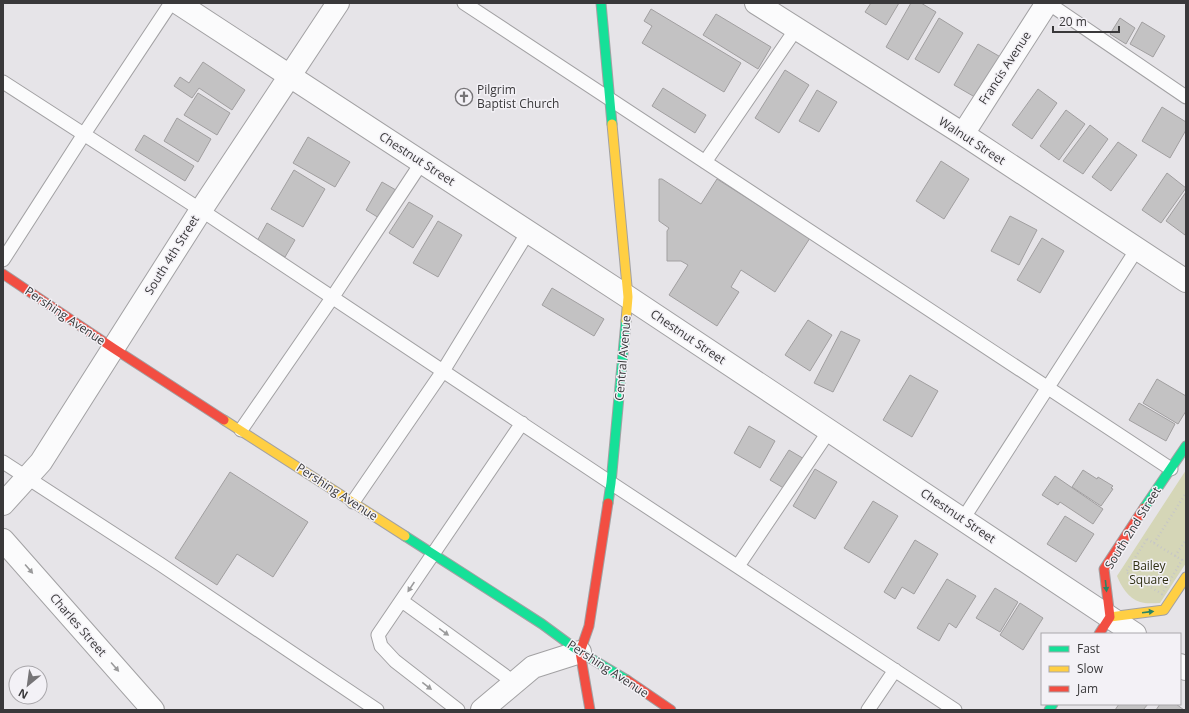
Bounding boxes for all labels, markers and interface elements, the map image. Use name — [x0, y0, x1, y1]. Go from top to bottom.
scale bar — [1053, 8, 1119, 34]
text: 20 m — [1059, 13, 1087, 30]
street label: Francis Avenue — [974, 27, 1035, 108]
place label: Pilgrim Baptist Church — [477, 81, 559, 112]
church icon: Pilgrim Baptist Church — [454, 87, 474, 107]
street label: Walnut Street — [936, 113, 1009, 169]
street label: Chestnut Street — [376, 128, 459, 189]
street label: South 4th Street — [140, 212, 203, 298]
street label: Pershing Avenue — [22, 282, 109, 349]
street label: Chestnut Street — [647, 305, 729, 368]
street label: Central Avenue — [610, 314, 635, 401]
street label: Pershing Avenue — [293, 459, 381, 524]
street label: South 2nd Street — [1100, 483, 1165, 572]
street label: Chestnut Street — [917, 484, 999, 547]
park label: Bailey Square — [1129, 557, 1169, 588]
one-way arrow — [24, 564, 33, 574]
one-way arrow — [1103, 580, 1109, 592]
one-way arrow — [407, 581, 415, 592]
street label: Charles Street — [46, 589, 111, 660]
one-way arrow — [1142, 609, 1154, 615]
one-way arrow — [439, 628, 450, 636]
legend — [1041, 633, 1181, 705]
street label: Pershing Avenue — [564, 636, 652, 701]
text: Fast — [1077, 640, 1100, 657]
text: Slow — [1077, 660, 1104, 677]
one-way arrow — [110, 661, 119, 672]
north arrow — [8, 665, 48, 705]
text: Jam — [1076, 680, 1098, 697]
one-way arrow — [421, 681, 432, 690]
text: N — [15, 685, 30, 703]

